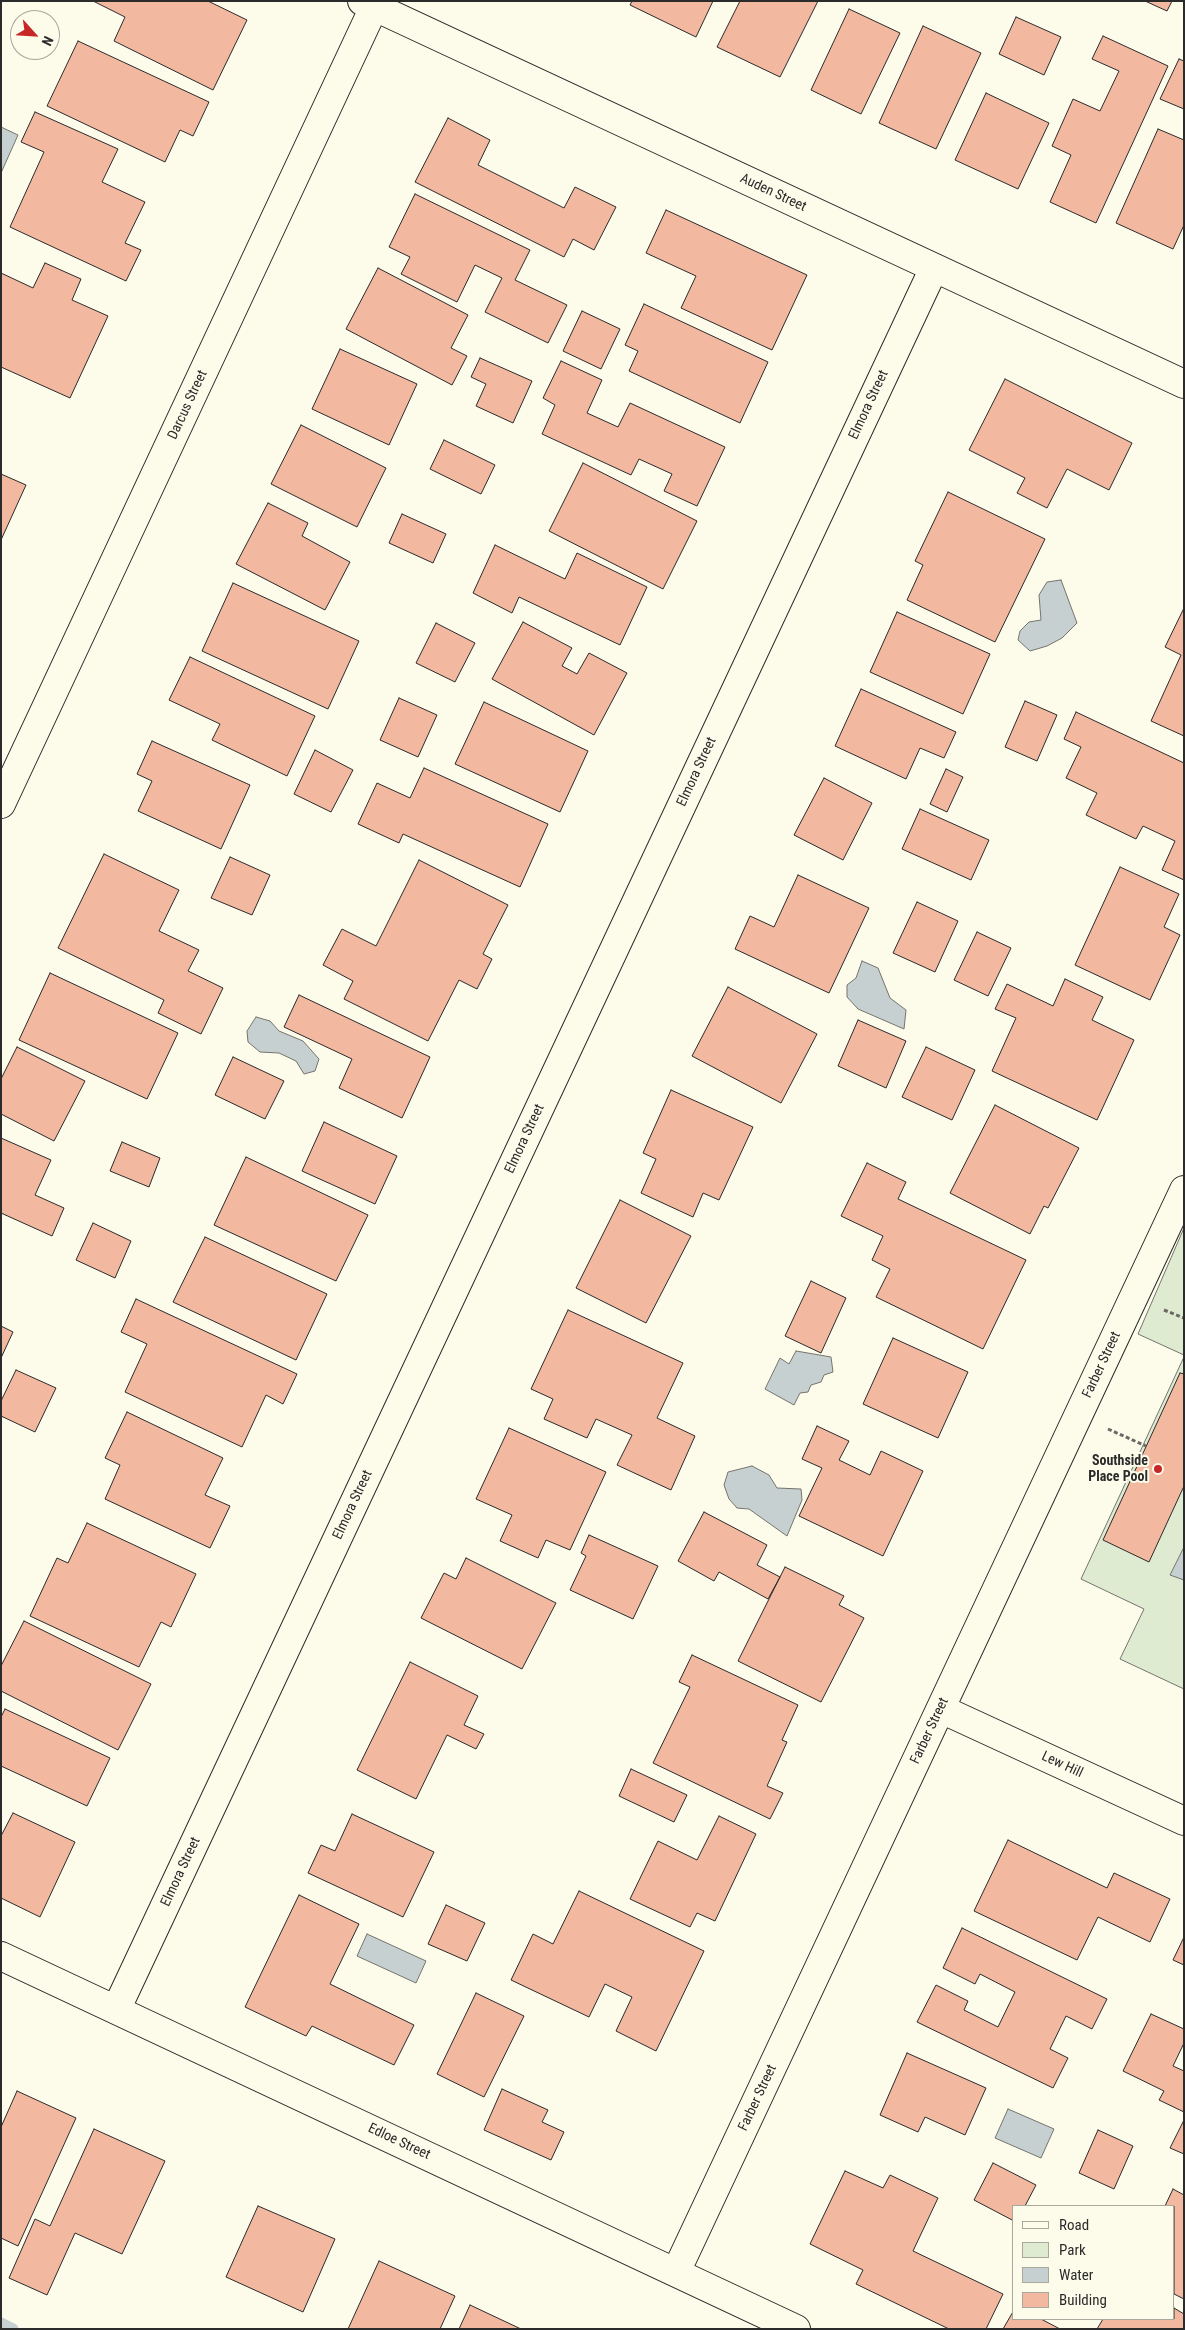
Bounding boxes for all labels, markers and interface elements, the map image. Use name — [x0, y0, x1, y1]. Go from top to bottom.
north arrow — [10, 10, 60, 60]
text: N — [39, 34, 57, 48]
street label: Auden Street — [737, 170, 809, 216]
street label: Darcus Street — [165, 368, 211, 442]
street label: Elmora Street — [846, 368, 892, 442]
street label: Elmora Street — [674, 735, 720, 809]
street label: Elmora Street — [502, 1102, 548, 1176]
street label: Farber Street — [1079, 1329, 1125, 1401]
place label: Southside Place Pool — [1088, 1453, 1148, 1485]
marker: Southside Place Pool — [1152, 1463, 1164, 1475]
street label: Elmora Street — [330, 1468, 376, 1542]
street label: Farber Street — [907, 1695, 953, 1767]
street label: Lew Hill — [1039, 1748, 1085, 1782]
street label: Elmora Street — [158, 1835, 204, 1909]
street label: Farber Street — [735, 2062, 781, 2134]
street label: Edloe Street — [365, 2120, 433, 2164]
legend — [1012, 2205, 1175, 2320]
text: Road — [1059, 2216, 1089, 2234]
text: Park — [1059, 2241, 1086, 2259]
text: Water — [1059, 2266, 1093, 2284]
text: Building — [1059, 2291, 1107, 2309]

